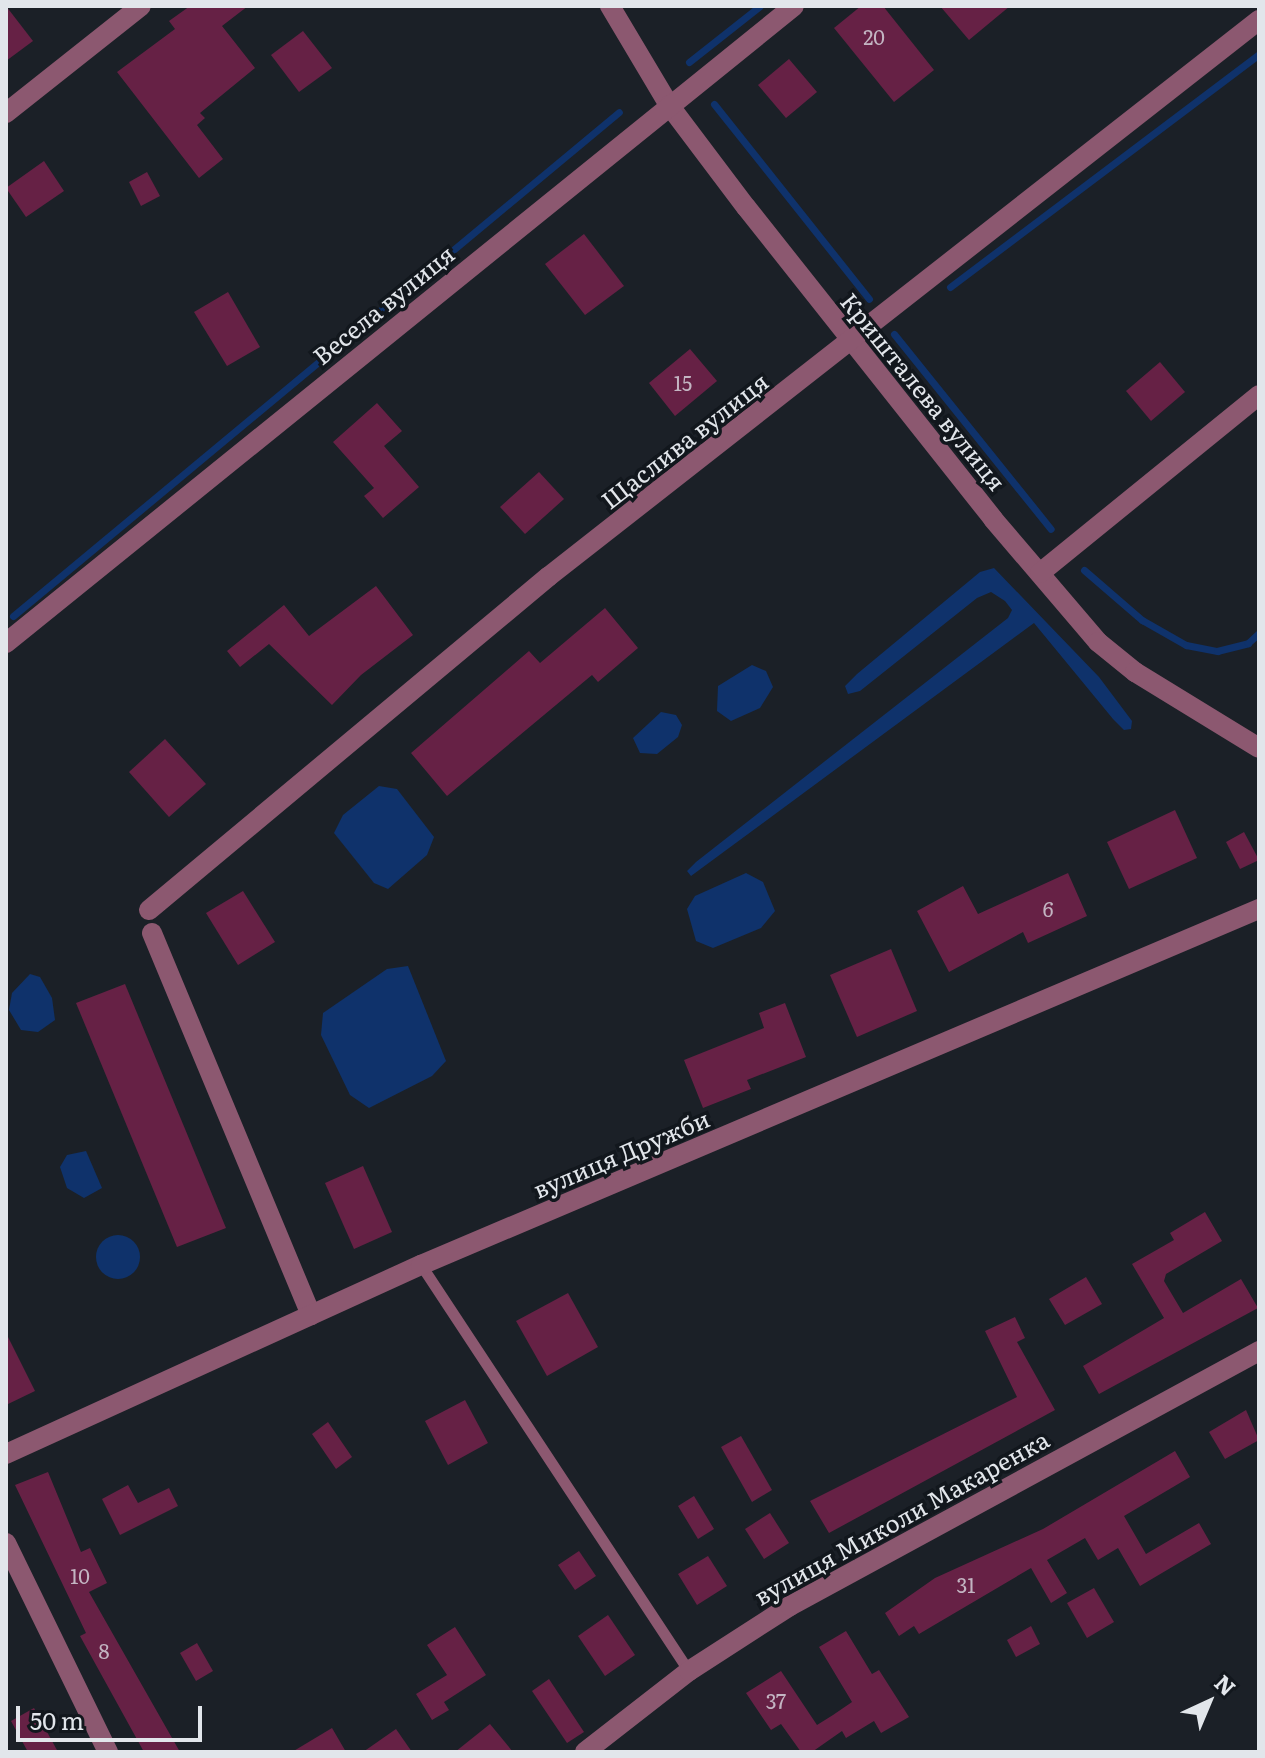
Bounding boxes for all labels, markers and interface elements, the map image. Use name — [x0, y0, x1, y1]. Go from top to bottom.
house number: 20 — [863, 24, 885, 48]
street label: Весела вулиця — [307, 238, 459, 370]
street label: Кришталева вулиця — [835, 286, 1013, 496]
street label: Щаслива вулиця — [595, 366, 773, 514]
house number: 15 — [674, 370, 692, 394]
house number: 6 — [1043, 896, 1053, 920]
street label: вулиця Дружби — [528, 1103, 714, 1203]
street label: вулиця Миколи Макаренка — [749, 1424, 1053, 1610]
house number: 10 — [70, 1563, 90, 1587]
house number: 31 — [957, 1572, 975, 1596]
house number: 8 — [98, 1638, 110, 1662]
north arrow — [1169, 1662, 1249, 1742]
text: N — [1208, 1666, 1244, 1703]
house number: 37 — [766, 1688, 786, 1712]
scale bar — [20, 1690, 206, 1740]
text: 50 m — [30, 1702, 84, 1737]

